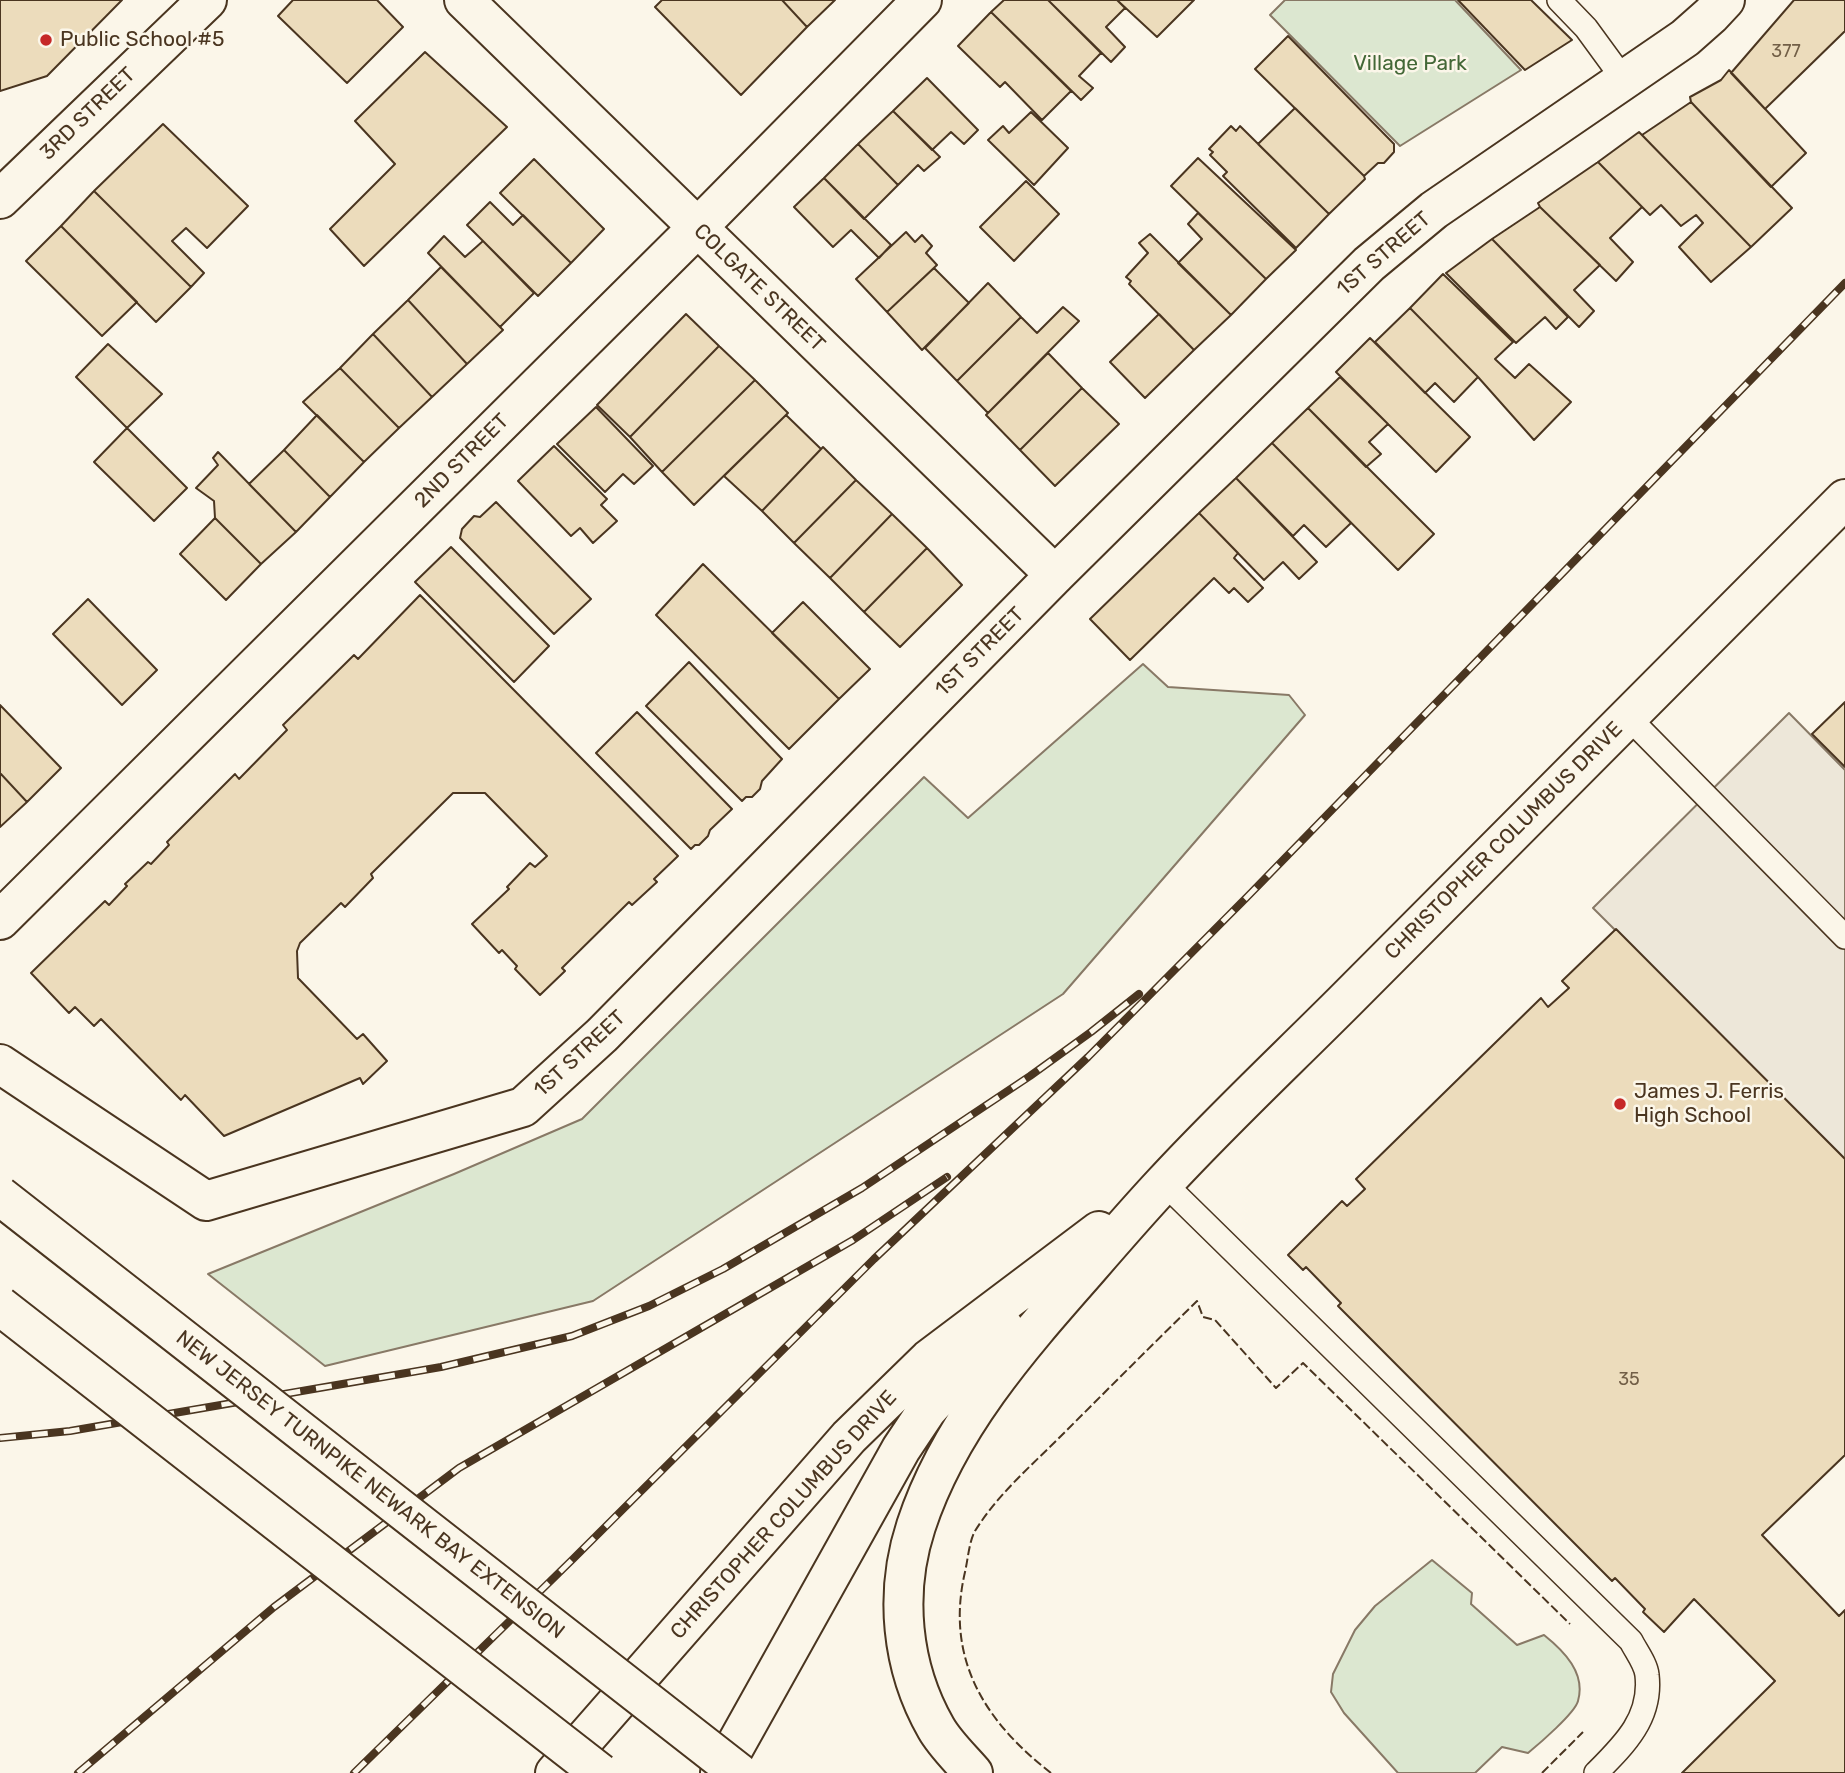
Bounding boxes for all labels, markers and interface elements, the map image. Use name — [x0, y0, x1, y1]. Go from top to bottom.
place label: Public School #5 — [60, 27, 224, 53]
marker: Public School #5 — [38, 32, 54, 48]
house number: 377 — [1771, 41, 1801, 63]
park label: Village Park — [1353, 51, 1467, 77]
street label: 3RD STREET — [35, 62, 141, 166]
street label: 1ST STREET — [1332, 207, 1436, 301]
street label: COLGATE STREET — [688, 219, 830, 357]
street label: 2ND STREET — [410, 409, 514, 513]
street label: 1ST STREET — [930, 602, 1030, 702]
street label: CHRISTOPHER COLUMBUS DRIVE — [1380, 717, 1628, 965]
street label: 1ST STREET — [529, 1005, 631, 1103]
place label: James J. Ferris High School — [1634, 1079, 1784, 1129]
marker: James J. Ferris High School — [1612, 1096, 1628, 1112]
street label: NEW JERSEY TURNPIKE NEWARK BAY EXTENSION — [171, 1325, 569, 1645]
house number: 35 — [1618, 1369, 1640, 1391]
street label: CHRISTOPHER COLUMBUS DRIVE — [666, 1385, 902, 1645]

